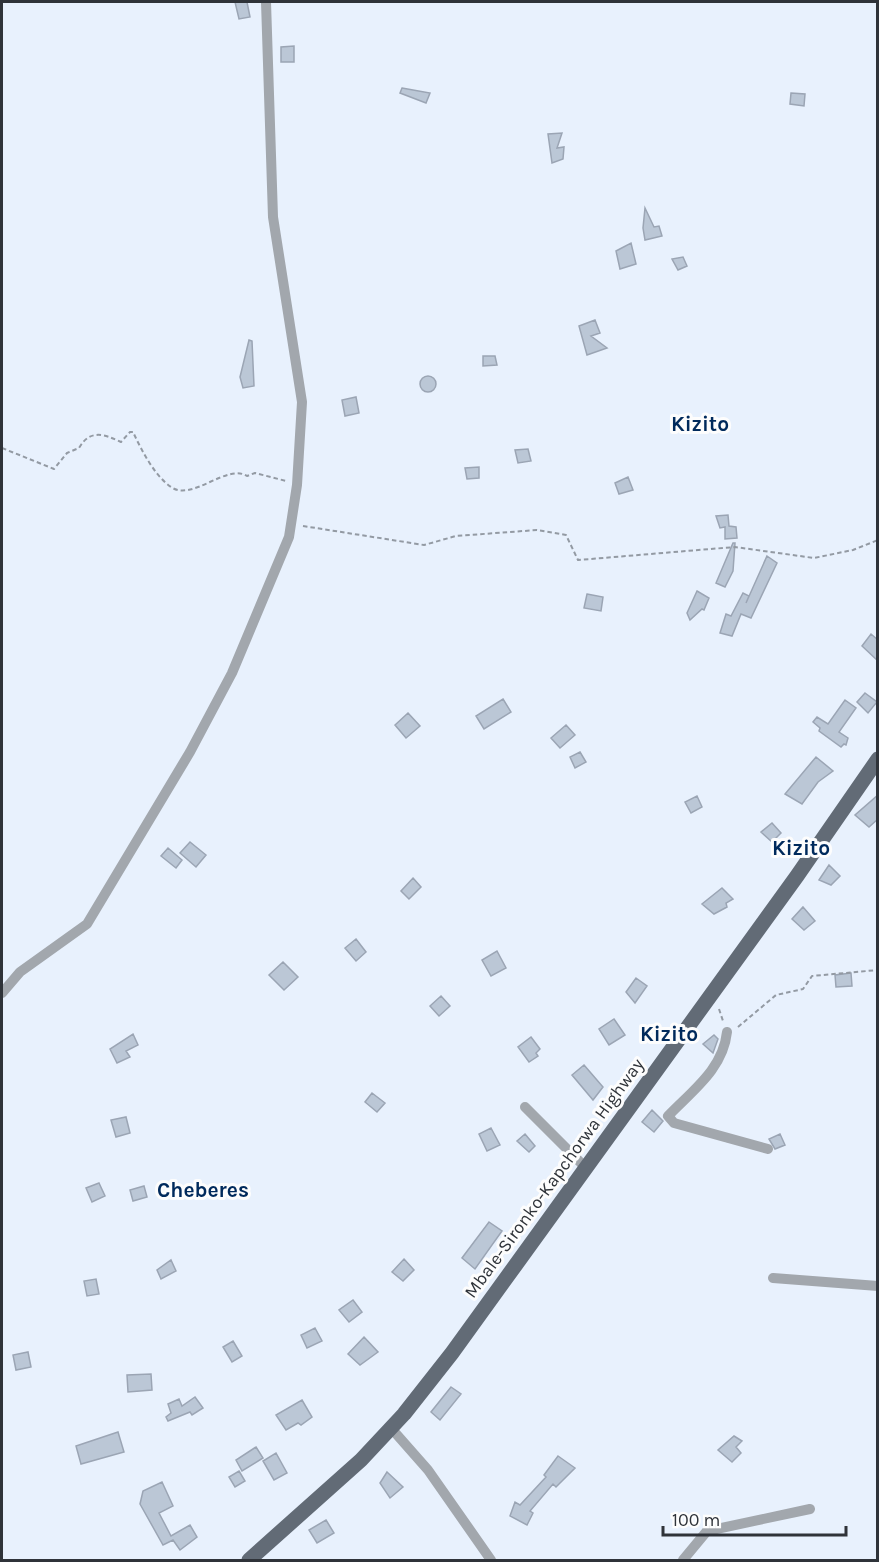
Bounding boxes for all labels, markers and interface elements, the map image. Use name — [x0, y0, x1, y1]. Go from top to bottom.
district label: Kizito — [671, 412, 729, 436]
district label: Kizito — [772, 836, 830, 860]
district label: Kizito — [640, 1022, 698, 1046]
street label: Mbale-Sironko-Kapchorwa Highway — [460, 1053, 649, 1302]
district label: Cheberes — [157, 1178, 249, 1202]
scale bar — [663, 1499, 846, 1537]
text: 100 m — [672, 1509, 720, 1531]

